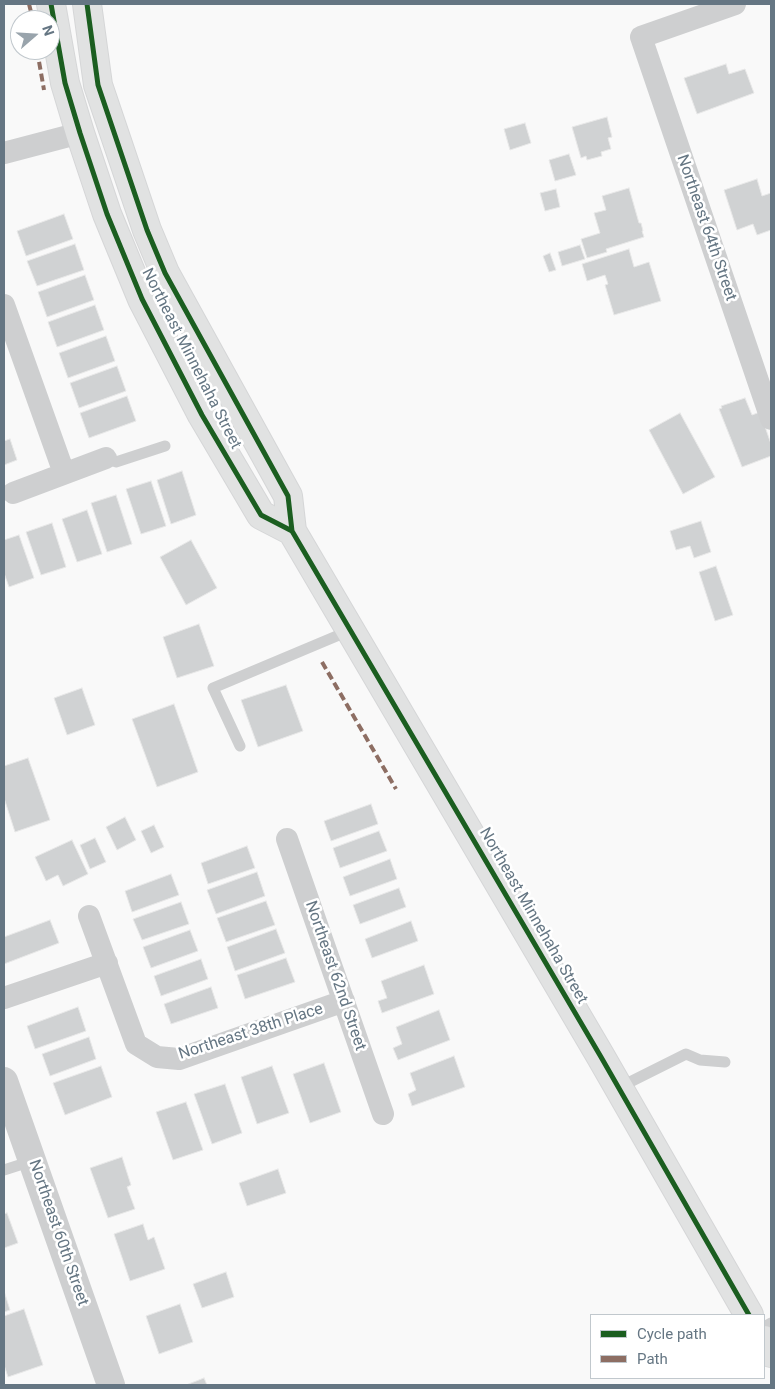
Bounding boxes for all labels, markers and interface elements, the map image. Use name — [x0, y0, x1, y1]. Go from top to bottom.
north arrow — [10, 10, 60, 60]
text: N — [39, 23, 57, 38]
street label: Northeast 64th Street — [672, 152, 740, 304]
street label: Northeast Minnehaha Street — [137, 265, 245, 453]
street label: Northeast Minnehaha Street — [475, 824, 591, 1008]
street label: Northeast 62nd Street — [300, 899, 370, 1053]
street label: Northeast 38th Place — [176, 1000, 326, 1064]
street label: Northeast 60th Street — [24, 1157, 92, 1309]
legend — [590, 1314, 765, 1379]
text: Cycle path — [637, 1325, 707, 1343]
text: Path — [637, 1350, 668, 1368]

